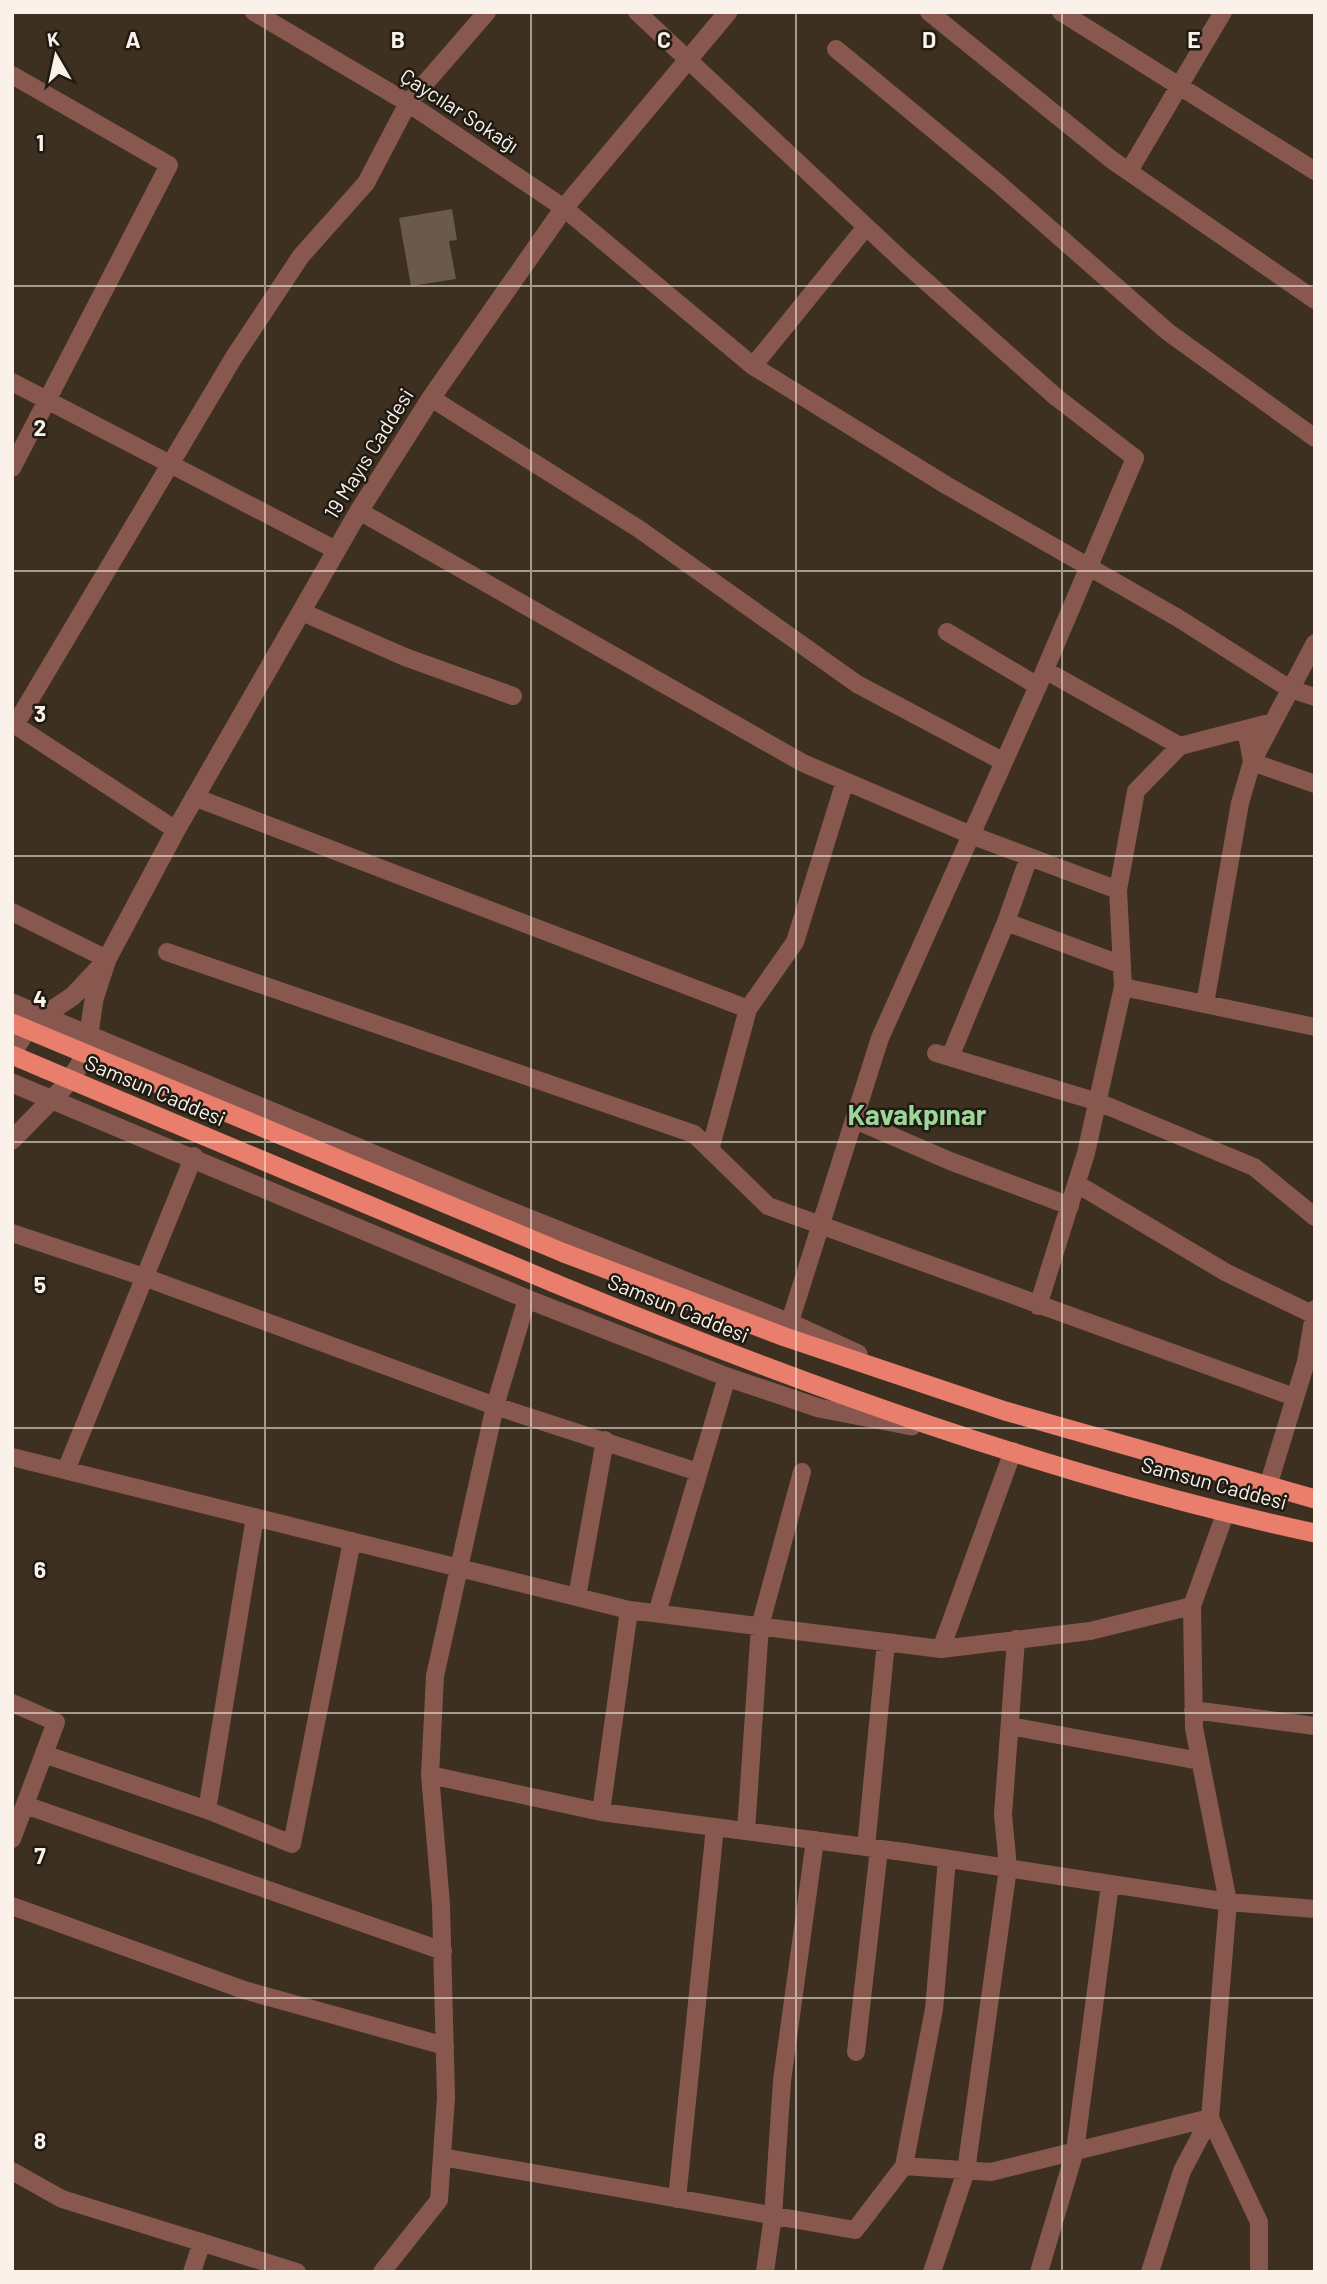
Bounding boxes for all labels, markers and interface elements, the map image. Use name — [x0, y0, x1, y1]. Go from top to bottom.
north arrow — [21, 21, 91, 91]
text: A — [125, 25, 141, 53]
text: B — [391, 25, 405, 53]
text: C — [657, 25, 671, 53]
text: D — [922, 25, 936, 53]
text: E — [1187, 25, 1201, 53]
text: K — [46, 26, 61, 51]
street label: Çaycılar Sokağı — [396, 62, 524, 157]
text: 1 — [36, 128, 44, 156]
street label: 19 Mayıs Caddesi — [318, 383, 418, 523]
text: 2 — [34, 413, 46, 441]
text: 3 — [34, 699, 46, 727]
text: 4 — [33, 984, 47, 1012]
street label: Samsun Caddesi — [82, 1049, 229, 1130]
district label: Kavakpınar — [848, 1097, 987, 1131]
street label: Samsun Caddesi — [604, 1268, 753, 1347]
text: 5 — [34, 1270, 46, 1298]
street label: Samsun Caddesi — [1139, 1451, 1290, 1514]
text: 6 — [34, 1555, 46, 1583]
text: 7 — [34, 1841, 46, 1869]
text: 8 — [34, 2126, 46, 2154]

